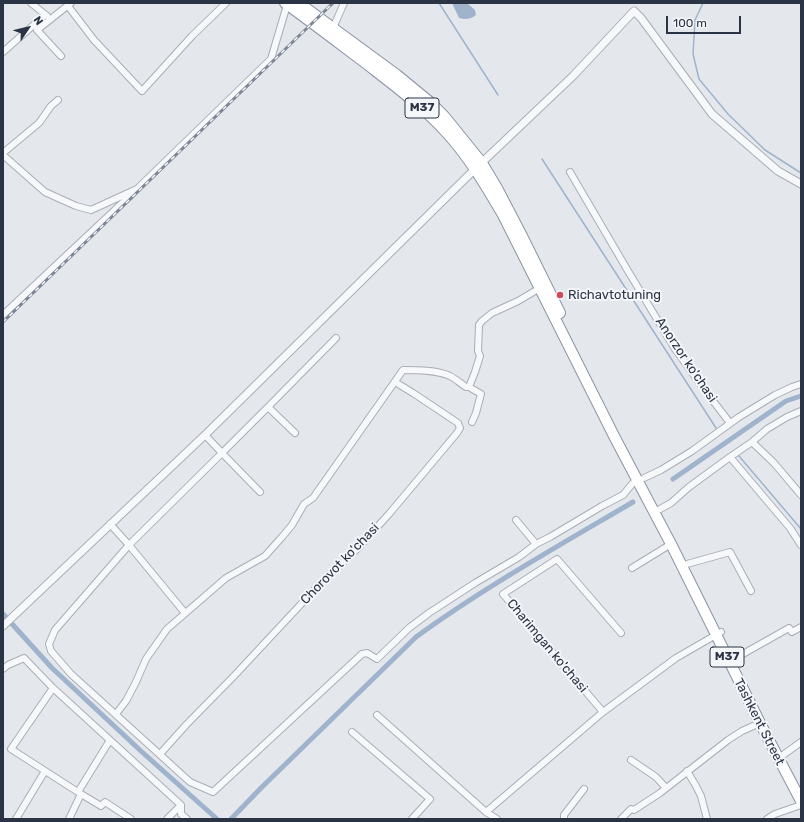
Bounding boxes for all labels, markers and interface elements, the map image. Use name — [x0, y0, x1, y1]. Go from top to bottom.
north arrow — [8, 8, 48, 48]
scale bar — [668, 8, 743, 34]
text: N — [31, 14, 46, 28]
text: 100 m — [673, 16, 707, 30]
road number: M37 — [405, 98, 439, 118]
place label: Richavtotuning — [568, 287, 661, 303]
marker: Richavtotuning — [555, 290, 565, 300]
street label: Anorzor ko'chasi — [652, 315, 720, 405]
street label: Chorovot ko'chasi — [297, 520, 383, 608]
street label: Charimgan ko'chasi — [503, 596, 591, 696]
road number: M37 — [710, 647, 744, 667]
street label: Tashkent Street — [730, 676, 788, 768]

